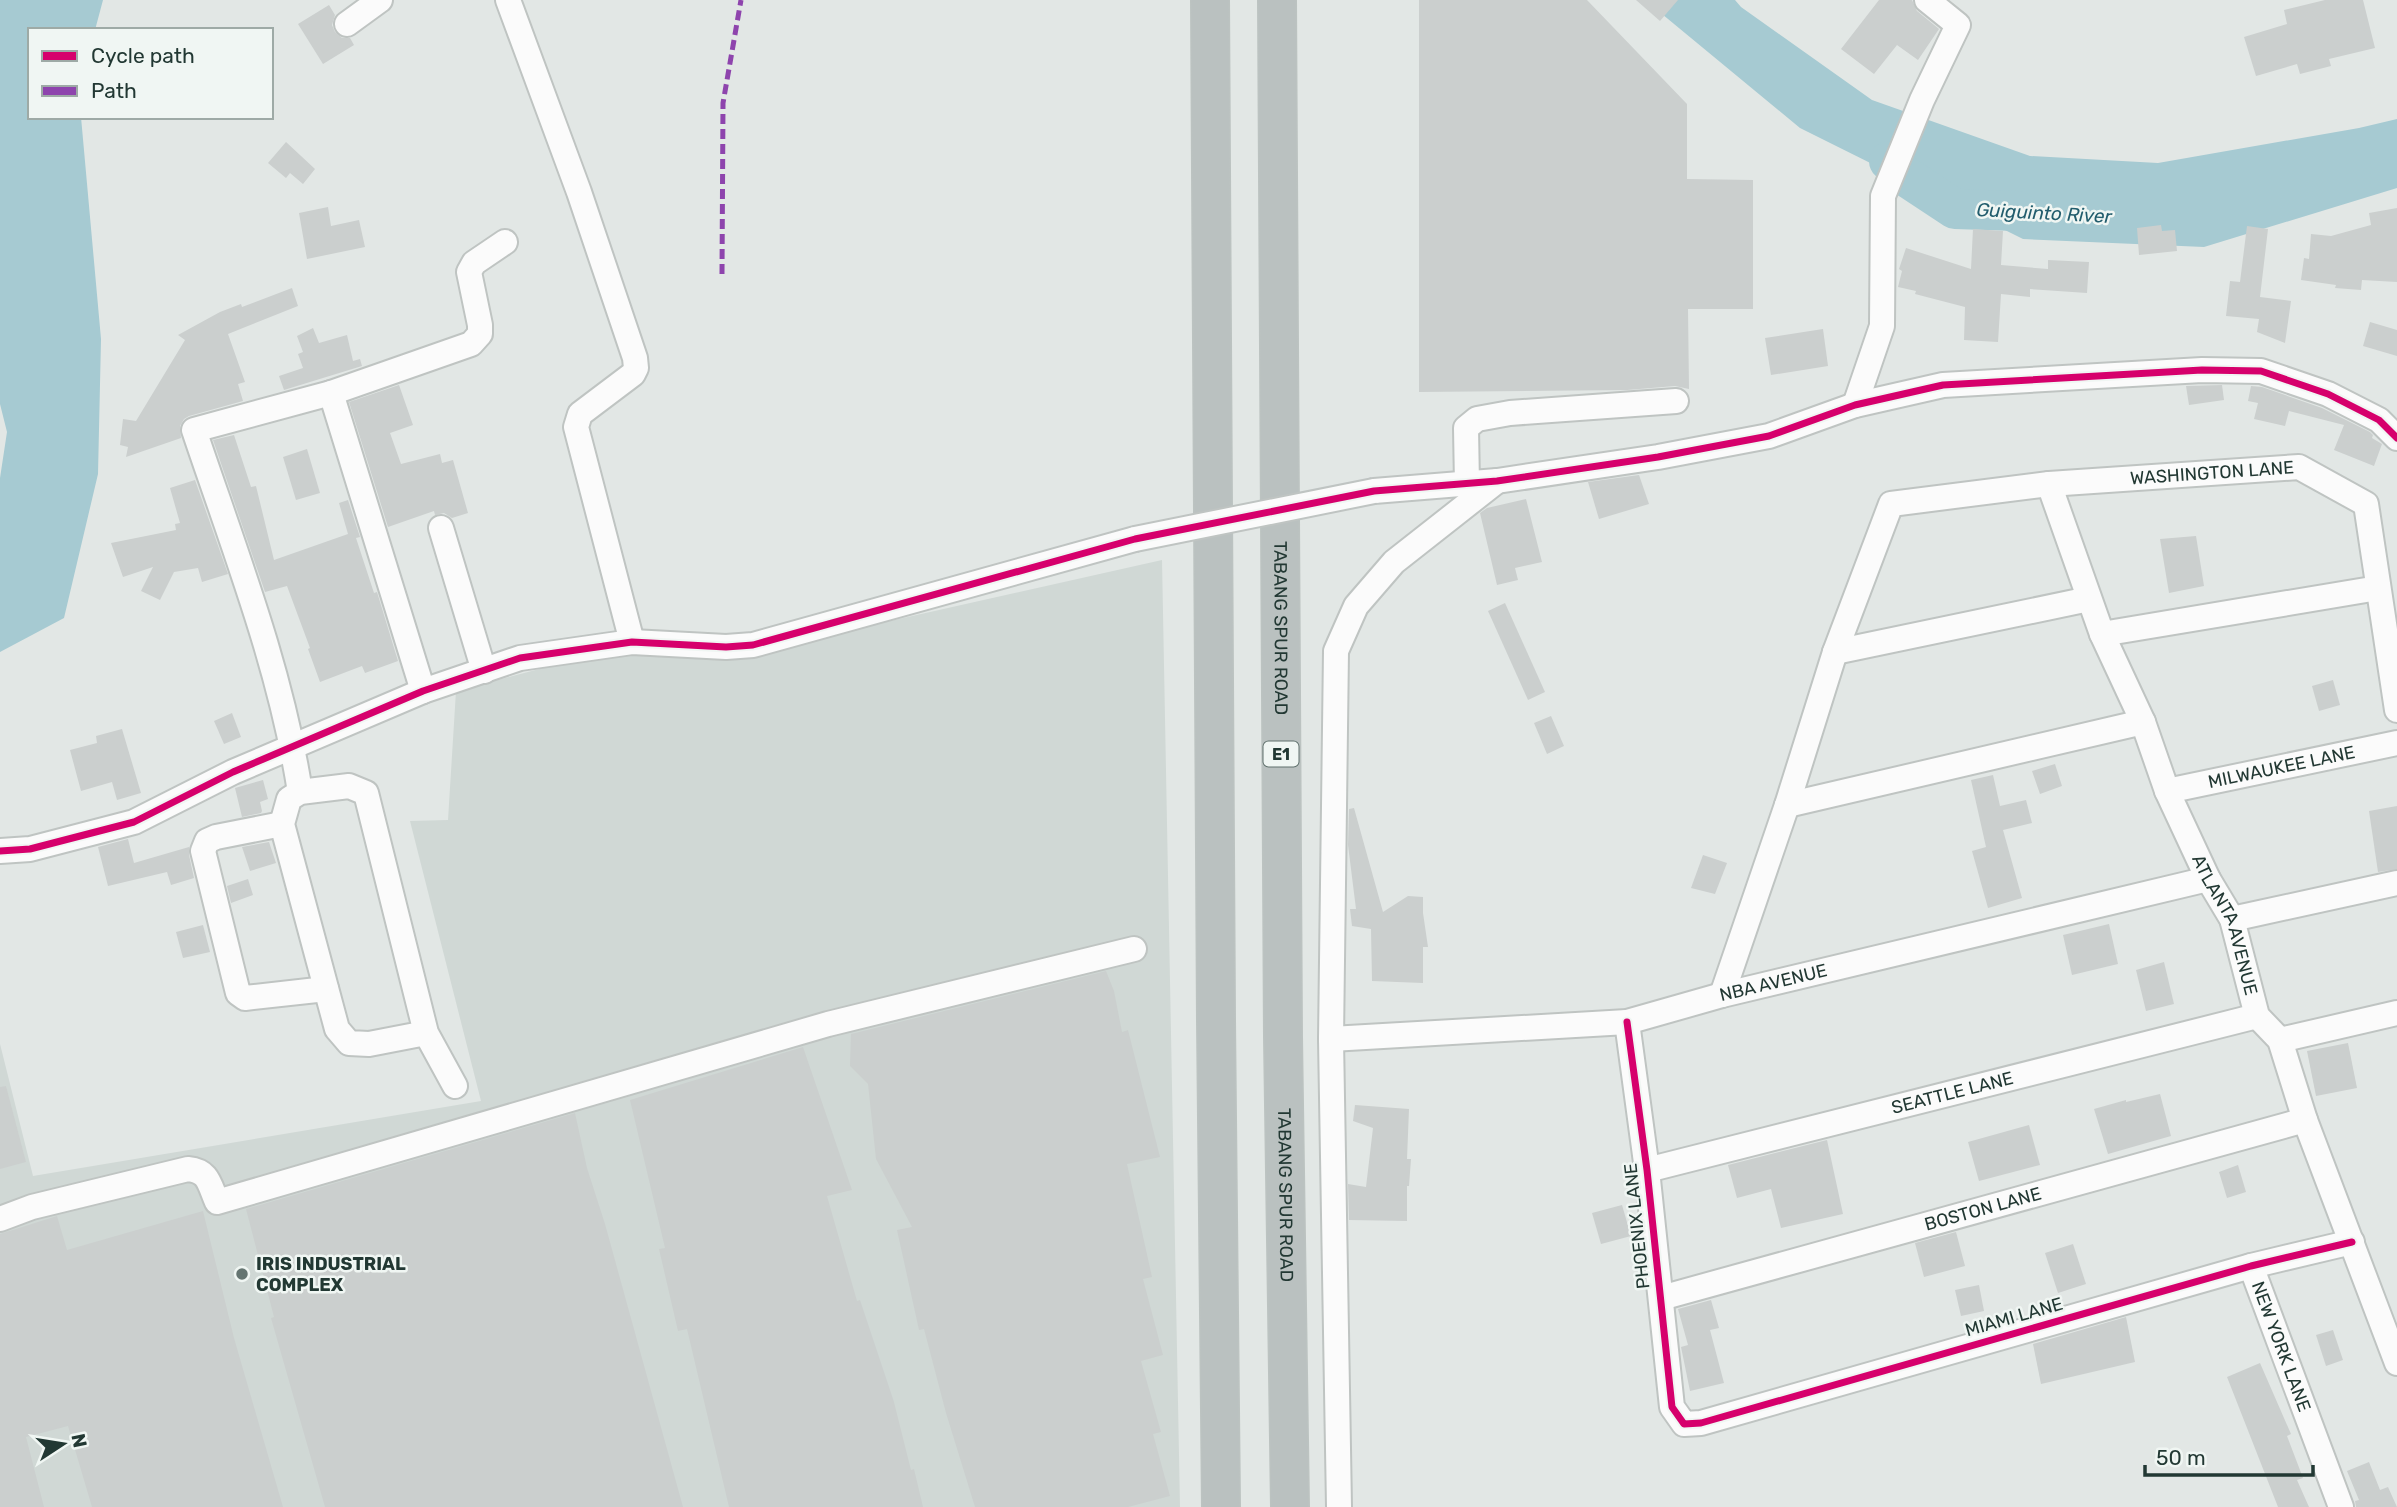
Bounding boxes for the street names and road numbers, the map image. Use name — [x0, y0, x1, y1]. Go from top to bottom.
street label: WASHINGTON LANE — [2129, 456, 2295, 489]
street label: TABANG SPUR ROAD — [1269, 541, 1292, 715]
road number: E1 — [1264, 741, 1298, 766]
street label: MILWAUKEE LANE — [2206, 741, 2357, 793]
street label: ATLANTA AVENUE — [2187, 851, 2262, 998]
street label: NBA AVENUE — [1717, 959, 1829, 1006]
street label: SEATTLE LANE — [1889, 1067, 2016, 1119]
street label: TABANG SPUR ROAD — [1273, 1108, 1298, 1282]
street label: PHOENIX LANE — [1619, 1162, 1655, 1290]
street label: BOSTON LANE — [1922, 1182, 2044, 1236]
street label: NEW YORK LANE — [2247, 1278, 2315, 1415]
street label: MIAMI LANE — [1963, 1293, 2065, 1341]

